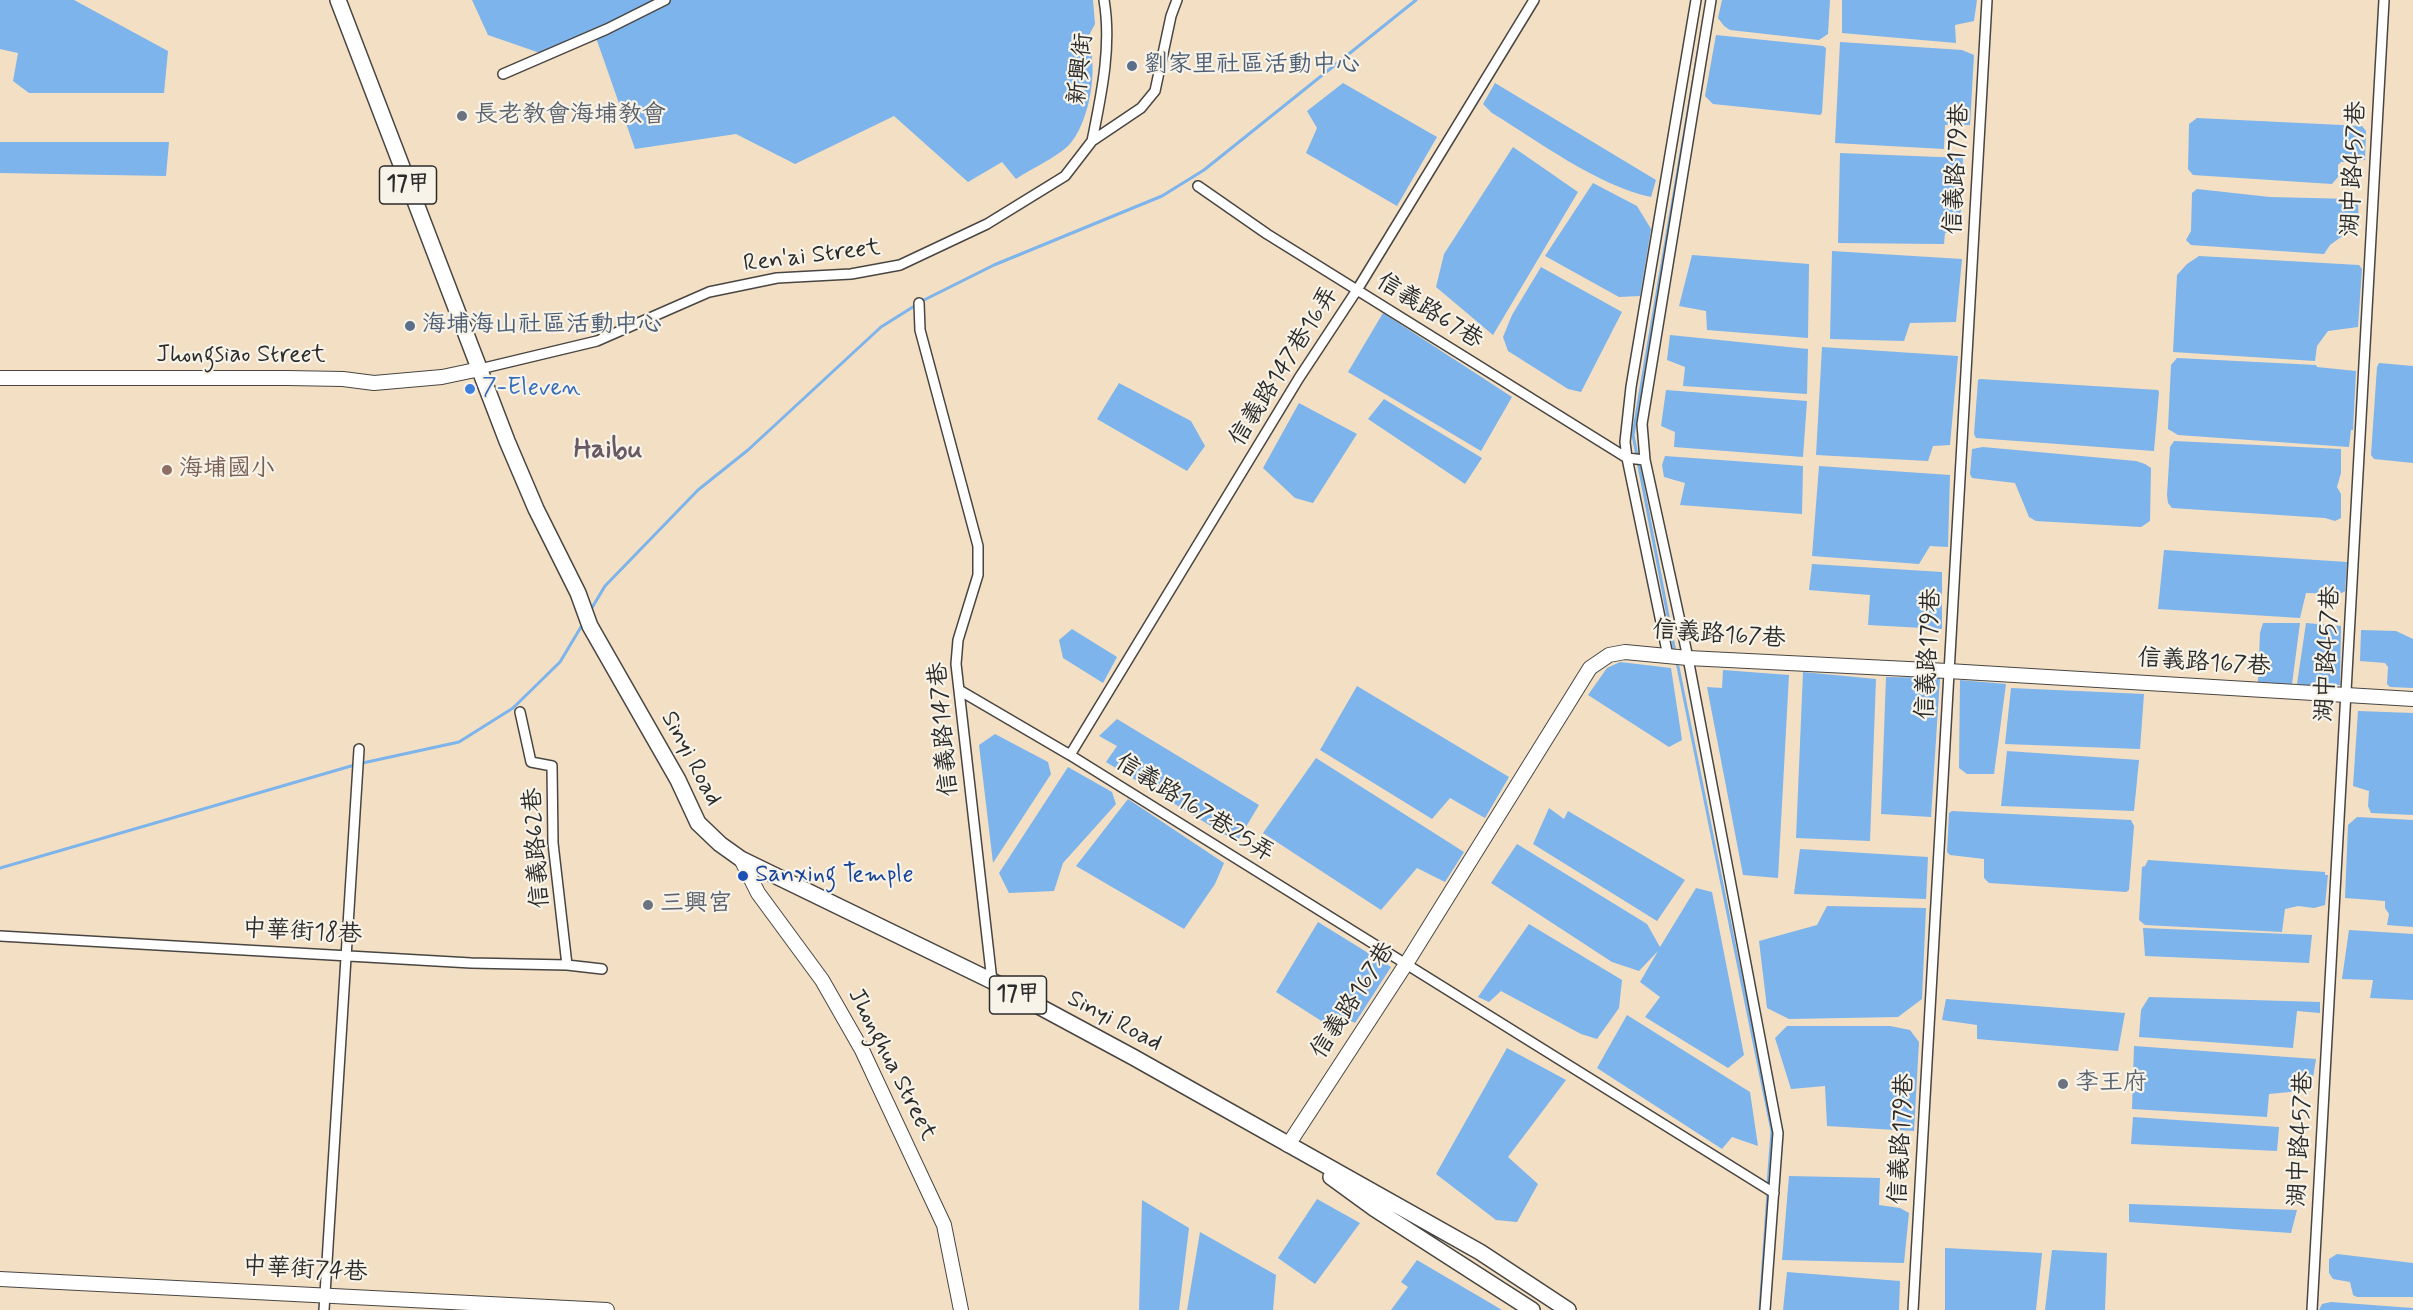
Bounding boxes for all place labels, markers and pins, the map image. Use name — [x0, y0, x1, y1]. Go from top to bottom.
place label: 劉家里社區活動中心 — [1144, 52, 1360, 80]
marker: 劉家里社區活動中心 — [1125, 59, 1139, 73]
place label: 長老教會海埔教會 — [474, 102, 666, 130]
marker: 長老教會海埔教會 — [455, 109, 469, 123]
place label: 海埔海山社區活動中心 — [422, 312, 662, 340]
marker: 海埔海山社區活動中心 — [403, 319, 417, 333]
place label: 7-Eleven — [482, 375, 581, 403]
marker: 7-Eleven — [463, 382, 477, 396]
place label: 海埔國小 — [179, 456, 275, 484]
marker: 海埔國小 — [160, 463, 174, 477]
place label: Sanxing Temple — [755, 862, 914, 890]
marker: Sanxing Temple — [736, 869, 750, 883]
place label: 三興宮 — [660, 891, 732, 919]
marker: 三興宮 — [641, 898, 655, 912]
place label: 李王府 — [2075, 1070, 2147, 1098]
marker: 李王府 — [2056, 1077, 2070, 1091]

